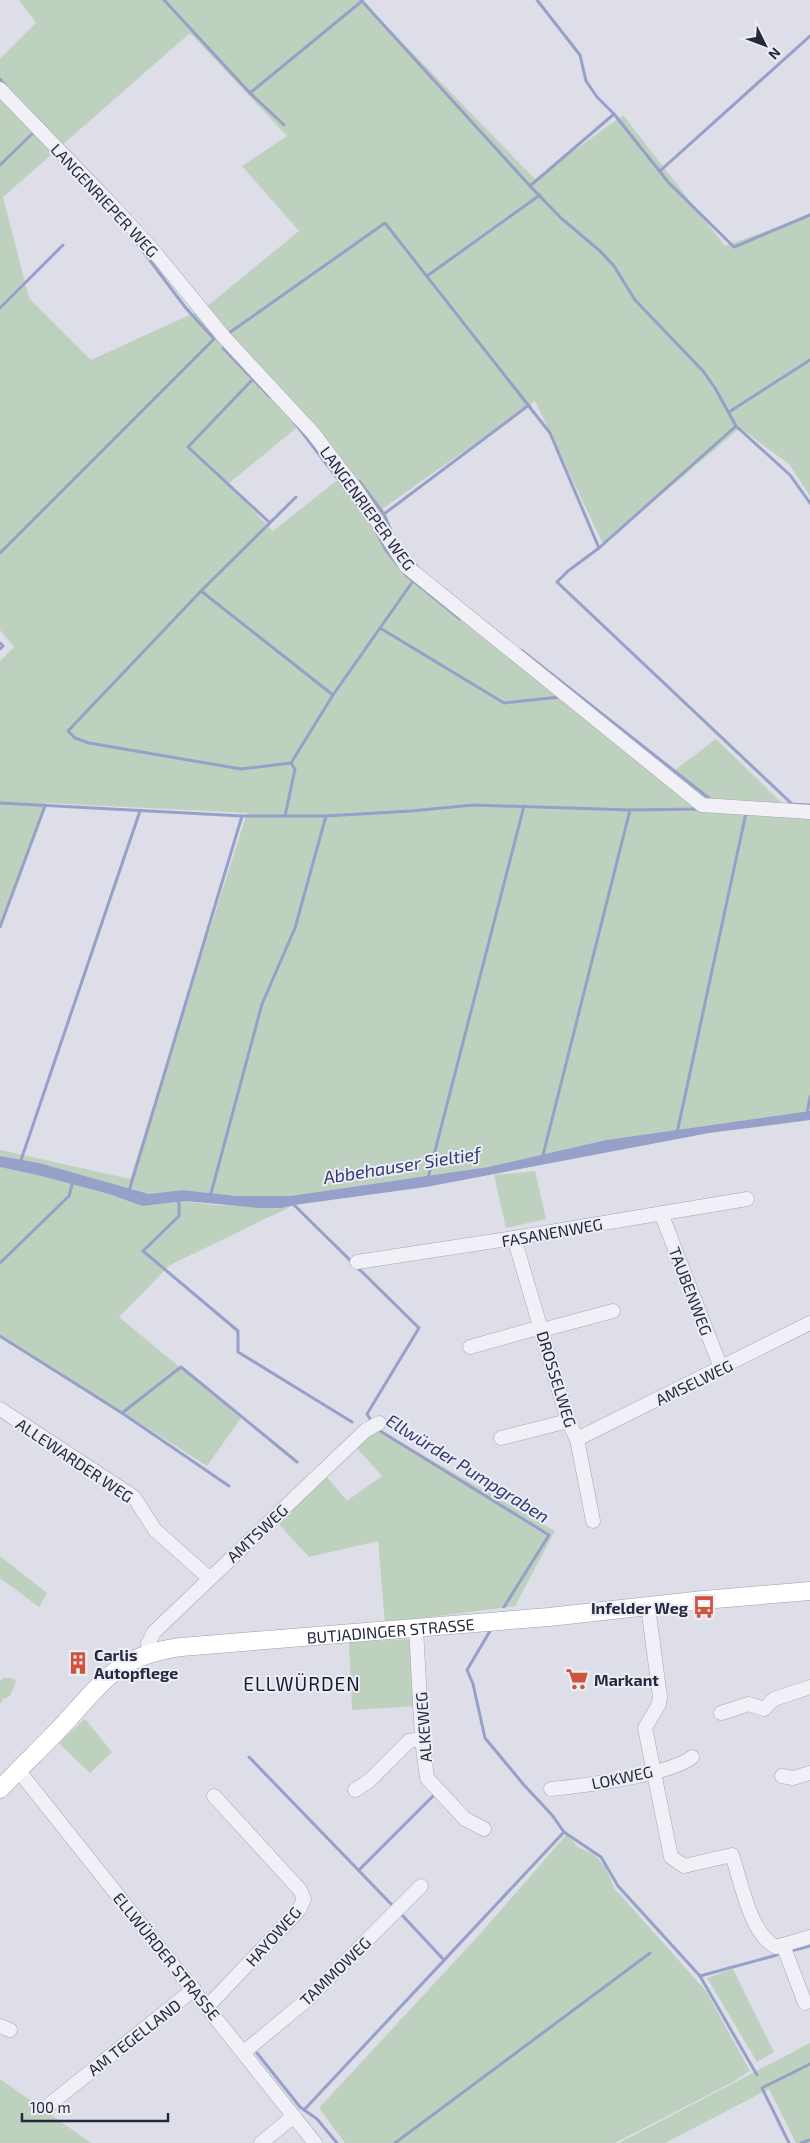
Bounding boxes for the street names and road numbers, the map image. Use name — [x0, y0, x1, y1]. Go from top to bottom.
street label: LANGENRIEPER WEG — [47, 139, 163, 261]
street label: LANGENRIEPER WEG — [317, 442, 419, 574]
street label: FASANENWEG — [500, 1214, 604, 1250]
street label: TAUBENWEG — [665, 1244, 717, 1338]
street label: DROSSELWEG — [533, 1329, 581, 1429]
street label: AMSELWEG — [652, 1355, 736, 1409]
street label: ALLEWARDER WEG — [13, 1414, 137, 1506]
street label: AMTSWEG — [223, 1500, 291, 1566]
street label: BUTJADINGER STRASSE — [306, 1614, 475, 1646]
street label: ALKEWEG — [411, 1691, 435, 1763]
street label: LOKWEG — [590, 1761, 654, 1793]
street label: ELLWÜRDER STRASSE — [110, 1888, 224, 2024]
street label: HAYOWEG — [241, 1902, 305, 1970]
street label: TAMMOWEG — [296, 1933, 374, 2009]
street label: AM TEGELLAND — [84, 1995, 184, 2079]

